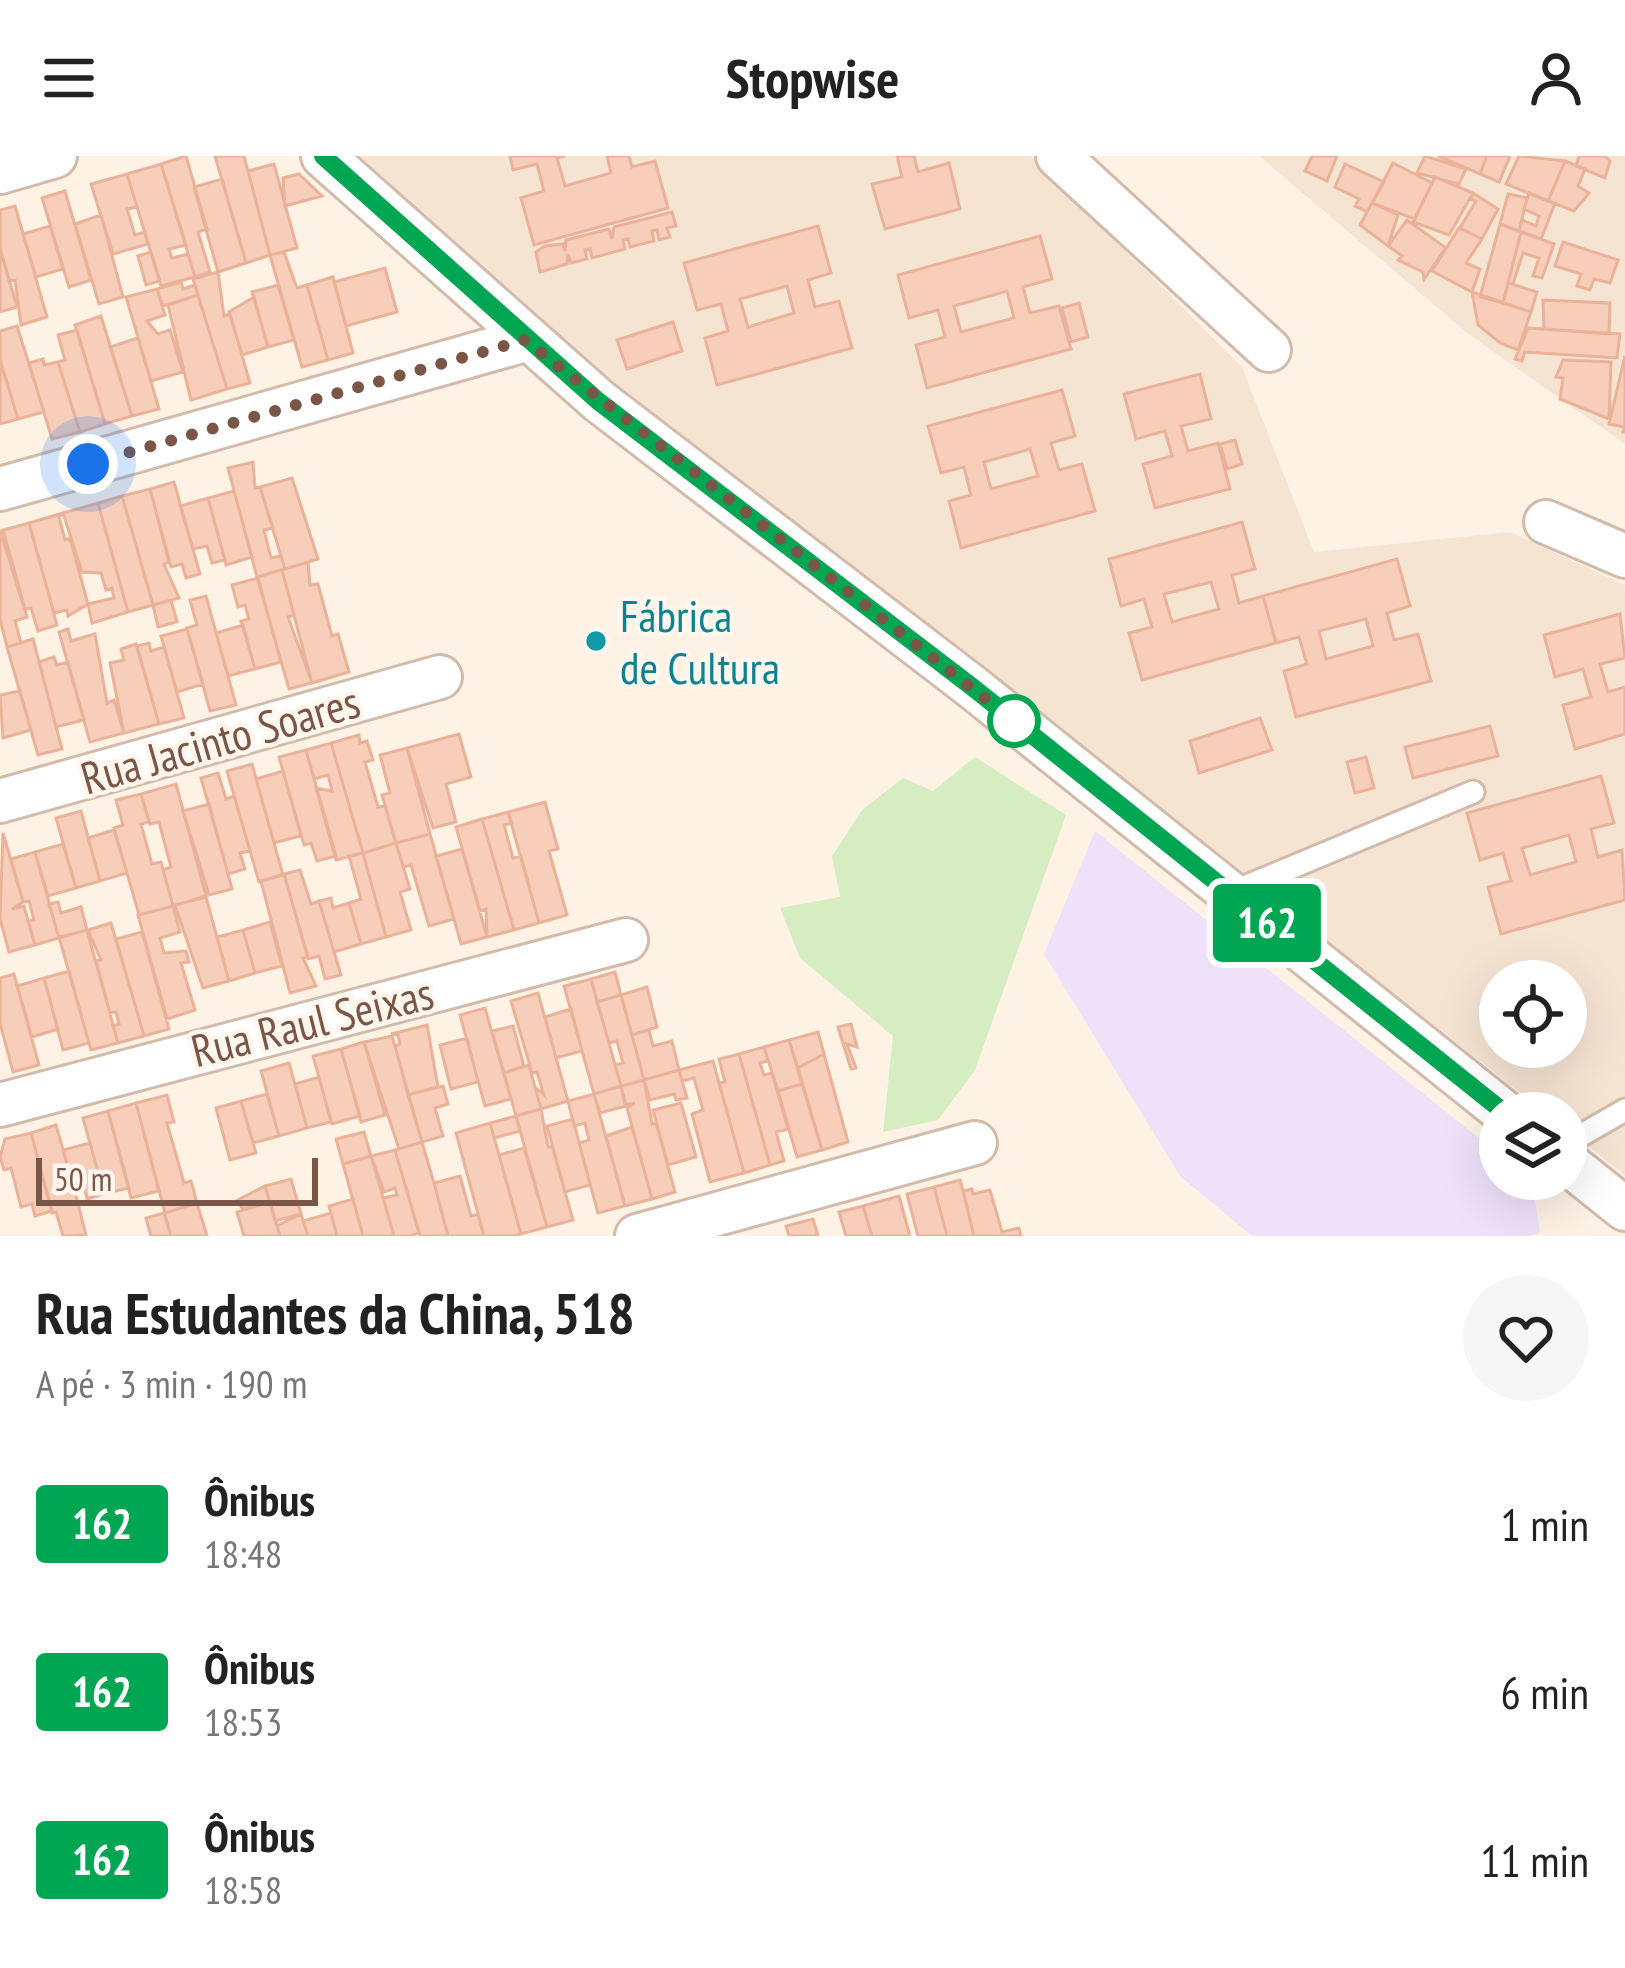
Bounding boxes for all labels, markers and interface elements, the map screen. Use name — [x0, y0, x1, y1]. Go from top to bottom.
text: Stopwise — [726, 43, 899, 113]
icon: menu — [36, 45, 102, 111]
icon: person — [1523, 45, 1589, 111]
your location — [58, 434, 118, 494]
place label: Fábrica de Cultura — [620, 586, 780, 696]
marker: Fábrica de Cultura — [583, 628, 609, 654]
street label: Rua Jacinto Soares — [74, 672, 366, 806]
unlabelled marker — [989, 696, 1039, 746]
line badge: 162 — [1198, 884, 1336, 962]
text: 162 — [1237, 895, 1297, 950]
map controls — [1479, 960, 1587, 1200]
button: locate — [1479, 960, 1587, 1068]
street label: Rua Raul Seixas — [185, 963, 439, 1079]
button: layers — [1479, 1092, 1587, 1200]
scale bar — [36, 1152, 318, 1205]
text: 50 m — [54, 1157, 112, 1200]
button: heart — [1463, 1275, 1589, 1401]
text: Rua Estudantes da China, 518 — [36, 1276, 635, 1350]
text: A pé · 3 min · 190 m — [36, 1358, 307, 1409]
text: Ônibus — [204, 1470, 315, 1528]
text: 1 min — [1500, 1495, 1589, 1553]
text: 162 — [72, 1496, 132, 1551]
text: 18:48 — [204, 1528, 282, 1579]
text: Ônibus — [204, 1638, 315, 1696]
text: 6 min — [1500, 1663, 1589, 1721]
text: 162 — [72, 1664, 132, 1719]
text: 18:53 — [204, 1696, 282, 1747]
text: Ônibus — [204, 1806, 315, 1864]
text: 11 min — [1480, 1831, 1589, 1889]
text: 162 — [72, 1832, 132, 1887]
text: 18:58 — [204, 1864, 282, 1915]

